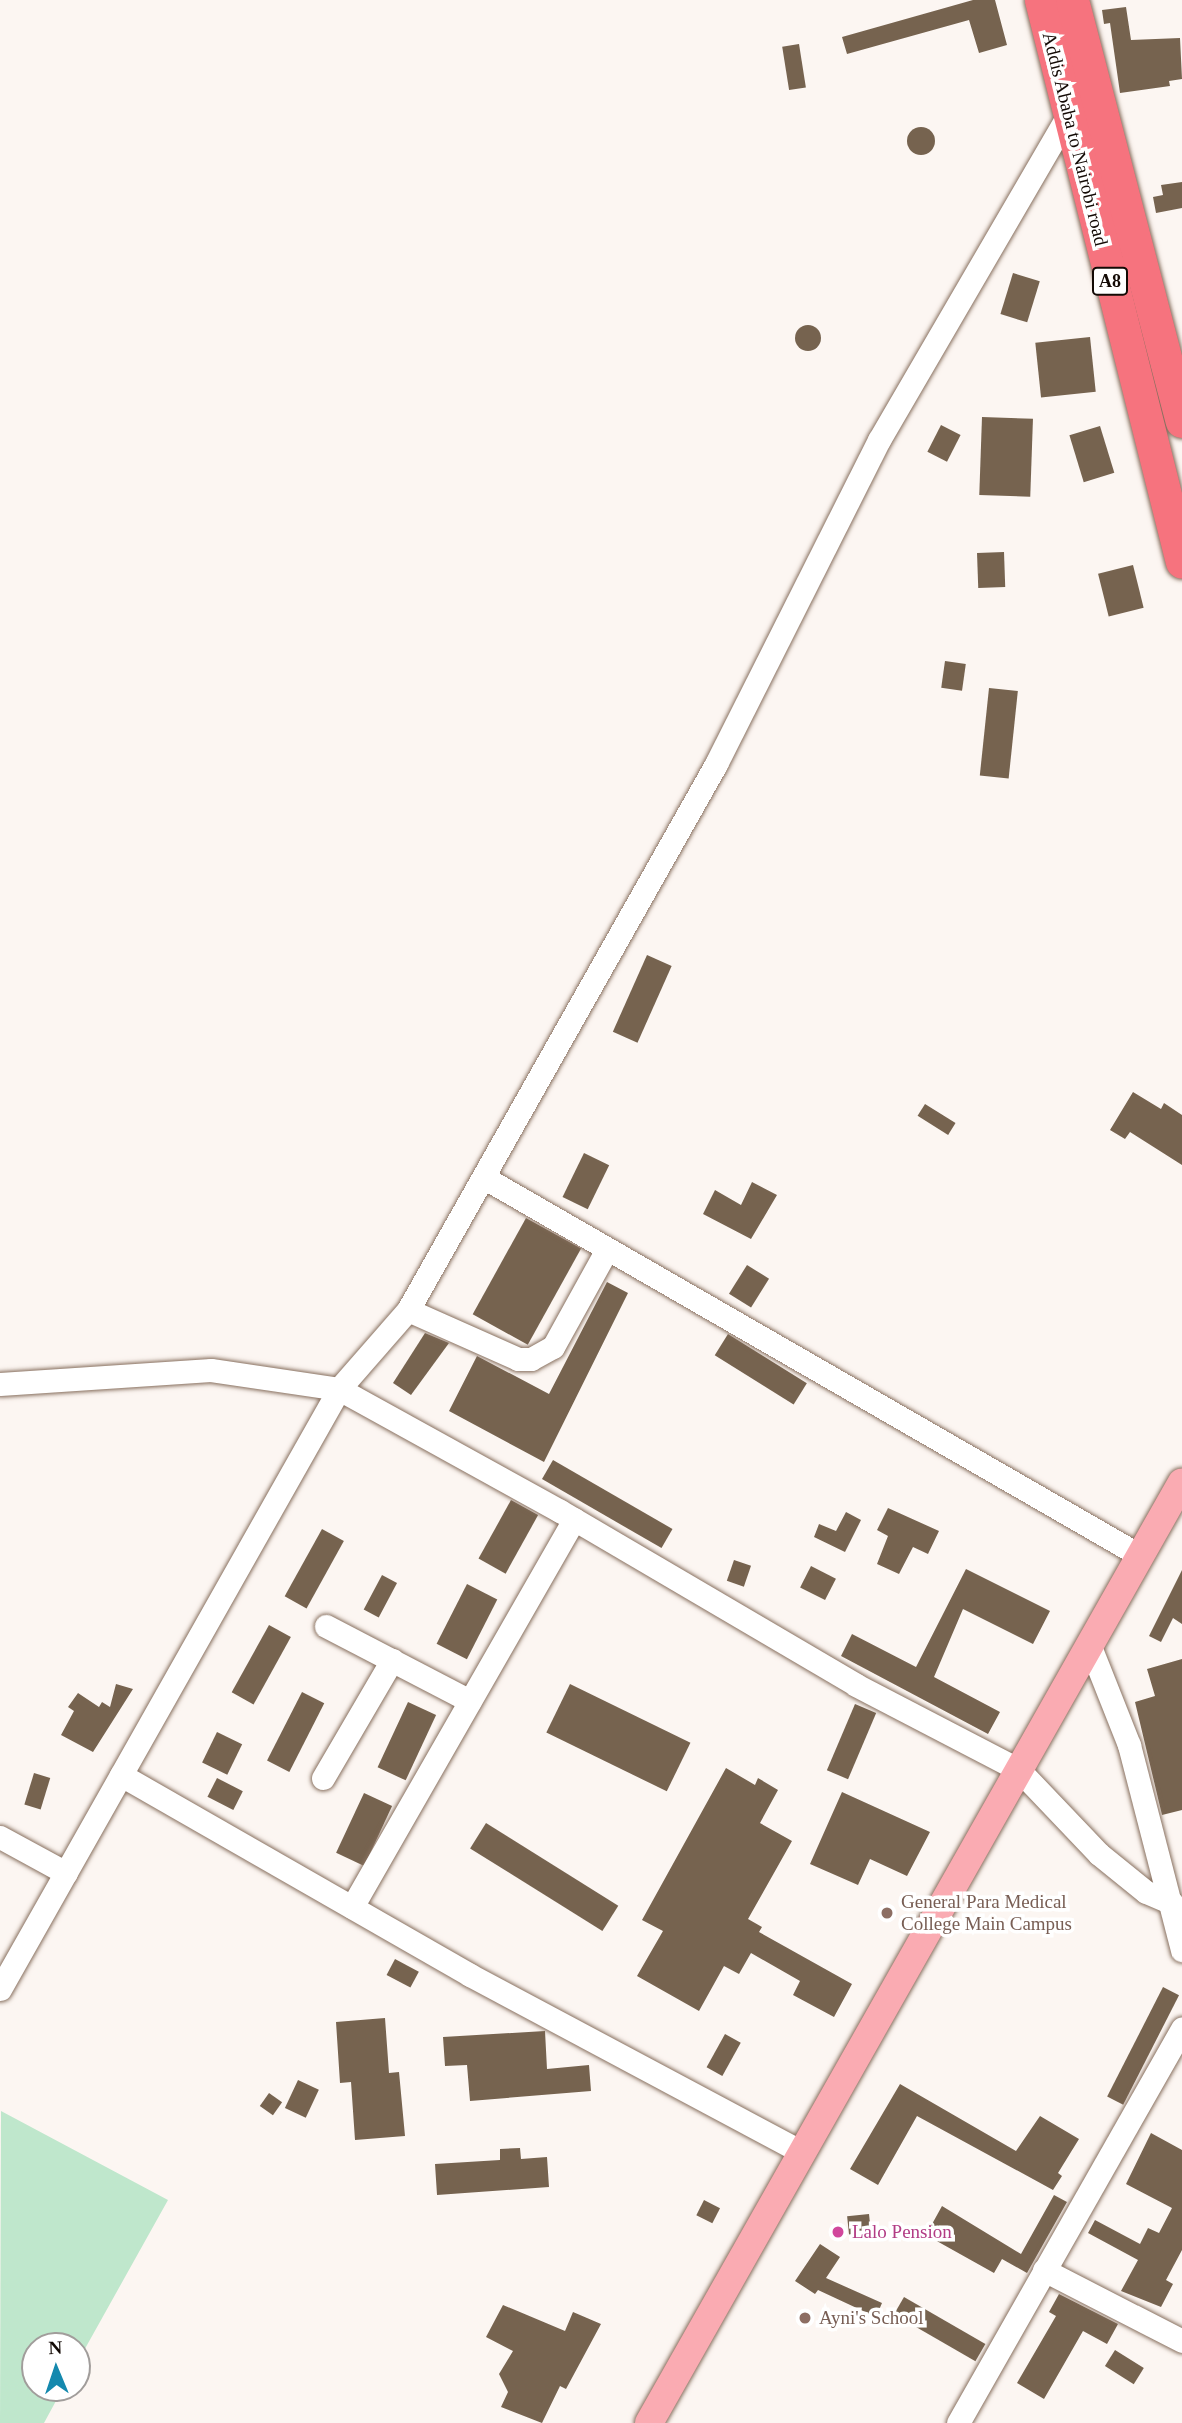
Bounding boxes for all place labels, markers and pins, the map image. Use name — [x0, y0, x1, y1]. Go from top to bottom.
place label: General Para Medical College Main Campus — [901, 1891, 1072, 1935]
marker: General Para Medical College Main Campus — [879, 1905, 895, 1921]
place label: Lalo Pension — [852, 2221, 952, 2243]
marker: Lalo Pension — [830, 2224, 846, 2240]
place label: Ayni's School — [819, 2307, 924, 2329]
marker: Ayni's School — [797, 2310, 813, 2326]

